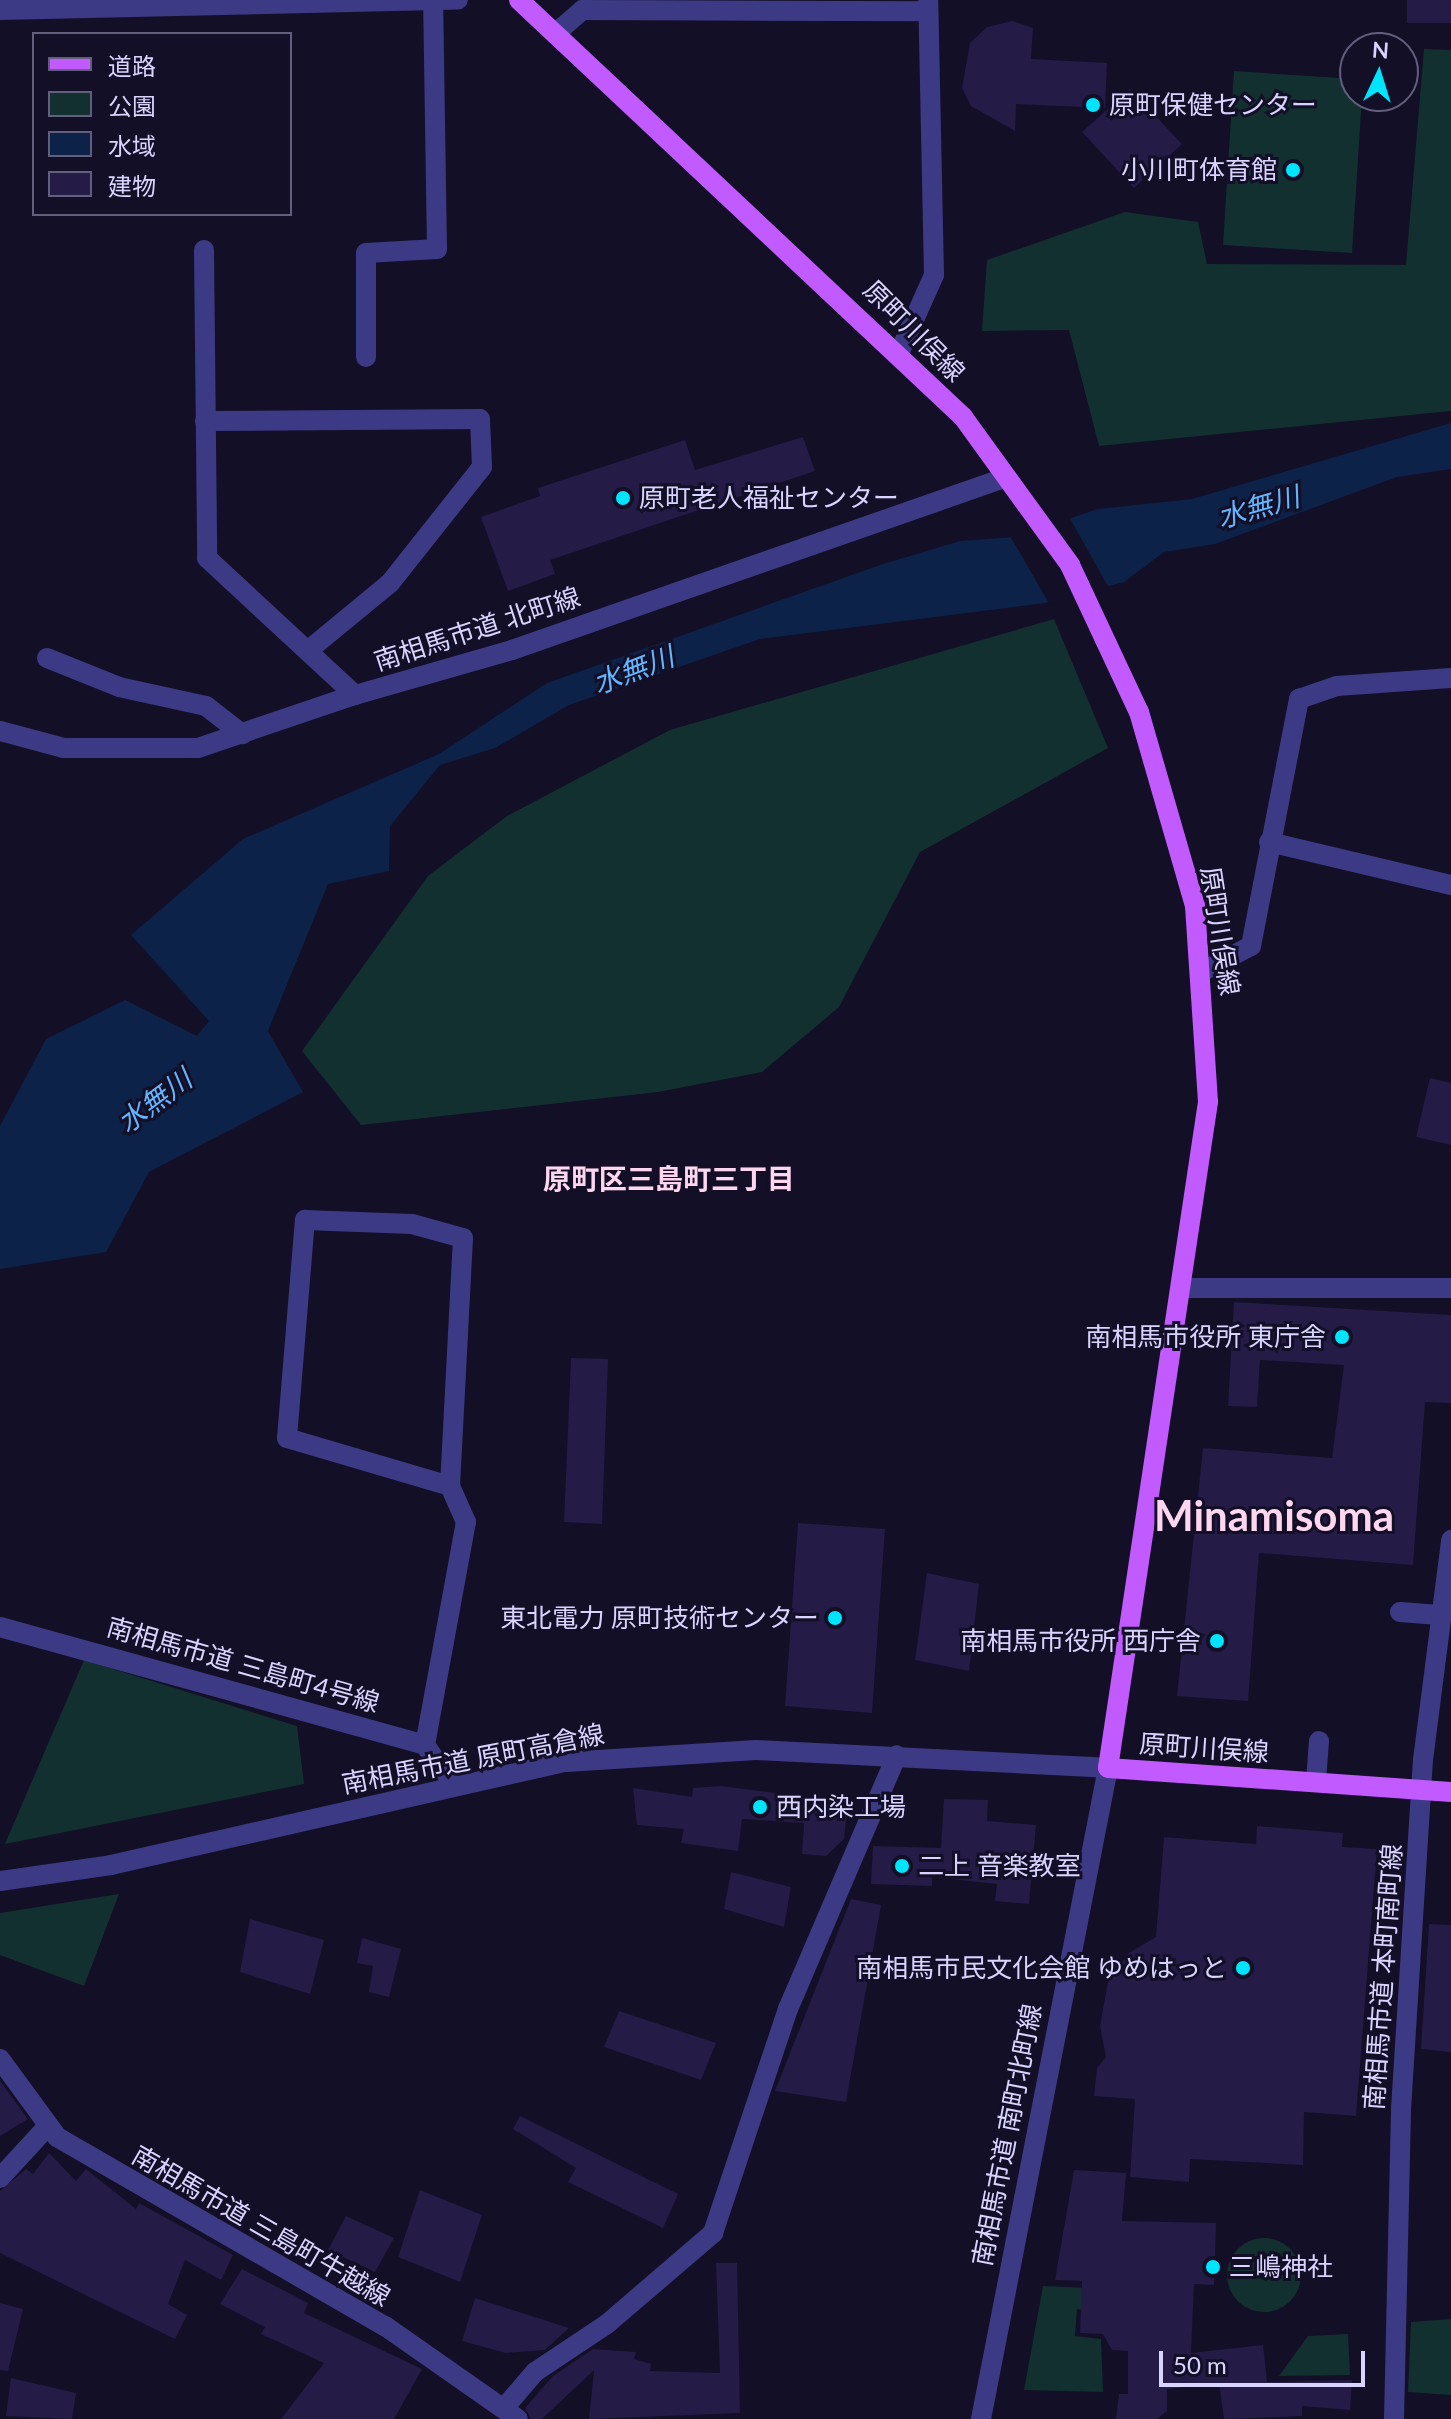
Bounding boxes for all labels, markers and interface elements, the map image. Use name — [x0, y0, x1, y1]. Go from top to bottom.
legend — [32, 32, 292, 216]
north arrow — [1339, 32, 1419, 112]
text: N — [1371, 35, 1390, 64]
text: 道路 — [108, 51, 156, 80]
place label: 原町保健センター — [1109, 89, 1317, 121]
text: 公園 — [108, 91, 156, 120]
marker: 原町保健センター — [1084, 96, 1102, 114]
text: 水域 — [108, 131, 156, 160]
place label: 小川町体育館 — [1121, 154, 1277, 186]
marker: 小川町体育館 — [1284, 161, 1302, 179]
text: 建物 — [108, 171, 156, 200]
street label: 原町川俣線 — [857, 274, 971, 388]
water label: 水無川 — [1213, 478, 1303, 534]
place label: 原町老人福祉センター — [639, 482, 899, 514]
marker: 原町老人福祉センター — [614, 489, 632, 507]
street label: 南相馬市道 北町線 — [370, 581, 584, 677]
water label: 水無川 — [588, 638, 678, 700]
street label: 原町川俣線 — [1194, 864, 1246, 998]
water label: 水無川 — [110, 1061, 198, 1139]
district label: 原町区三島町三丁目 — [543, 1161, 795, 1195]
place label: 南相馬市役所 東庁舎 — [1085, 1321, 1326, 1353]
marker: 南相馬市役所 東庁舎 — [1333, 1328, 1351, 1346]
district label: Minamisoma — [1154, 1490, 1394, 1540]
place label: 東北電力 原町技術センター — [500, 1602, 819, 1634]
marker: 東北電力 原町技術センター — [826, 1609, 844, 1627]
street label: 南相馬市道 三島町4号線 — [103, 1611, 383, 1719]
place label: 南相馬市役所 西庁舎 — [960, 1625, 1201, 1657]
marker: 南相馬市役所 西庁舎 — [1208, 1632, 1226, 1650]
street label: 南相馬市道 原町高倉線 — [339, 1718, 607, 1800]
street label: 原町川俣線 — [1138, 1728, 1270, 1768]
place label: 西内染工場 — [776, 1791, 906, 1823]
marker: 西内染工場 — [751, 1798, 769, 1816]
street label: 南相馬市道 本町南町線 — [1358, 1843, 1408, 2111]
place label: 二上 音楽教室 — [918, 1850, 1081, 1882]
marker: 二上 音楽教室 — [893, 1857, 911, 1875]
place label: 南相馬市民文化会館 ゆめはっと — [856, 1952, 1227, 1984]
marker: 南相馬市民文化会館 ゆめはっと — [1234, 1959, 1252, 1977]
street label: 南相馬市道 南町北町線 — [966, 2001, 1048, 2269]
street label: 南相馬市道 三島町牛越線 — [126, 2139, 396, 2313]
place label: 三嶋神社 — [1229, 2251, 1333, 2283]
marker: 三嶋神社 — [1204, 2258, 1222, 2276]
scale bar — [1163, 2335, 1369, 2385]
text: 50 m — [1173, 2350, 1227, 2379]

